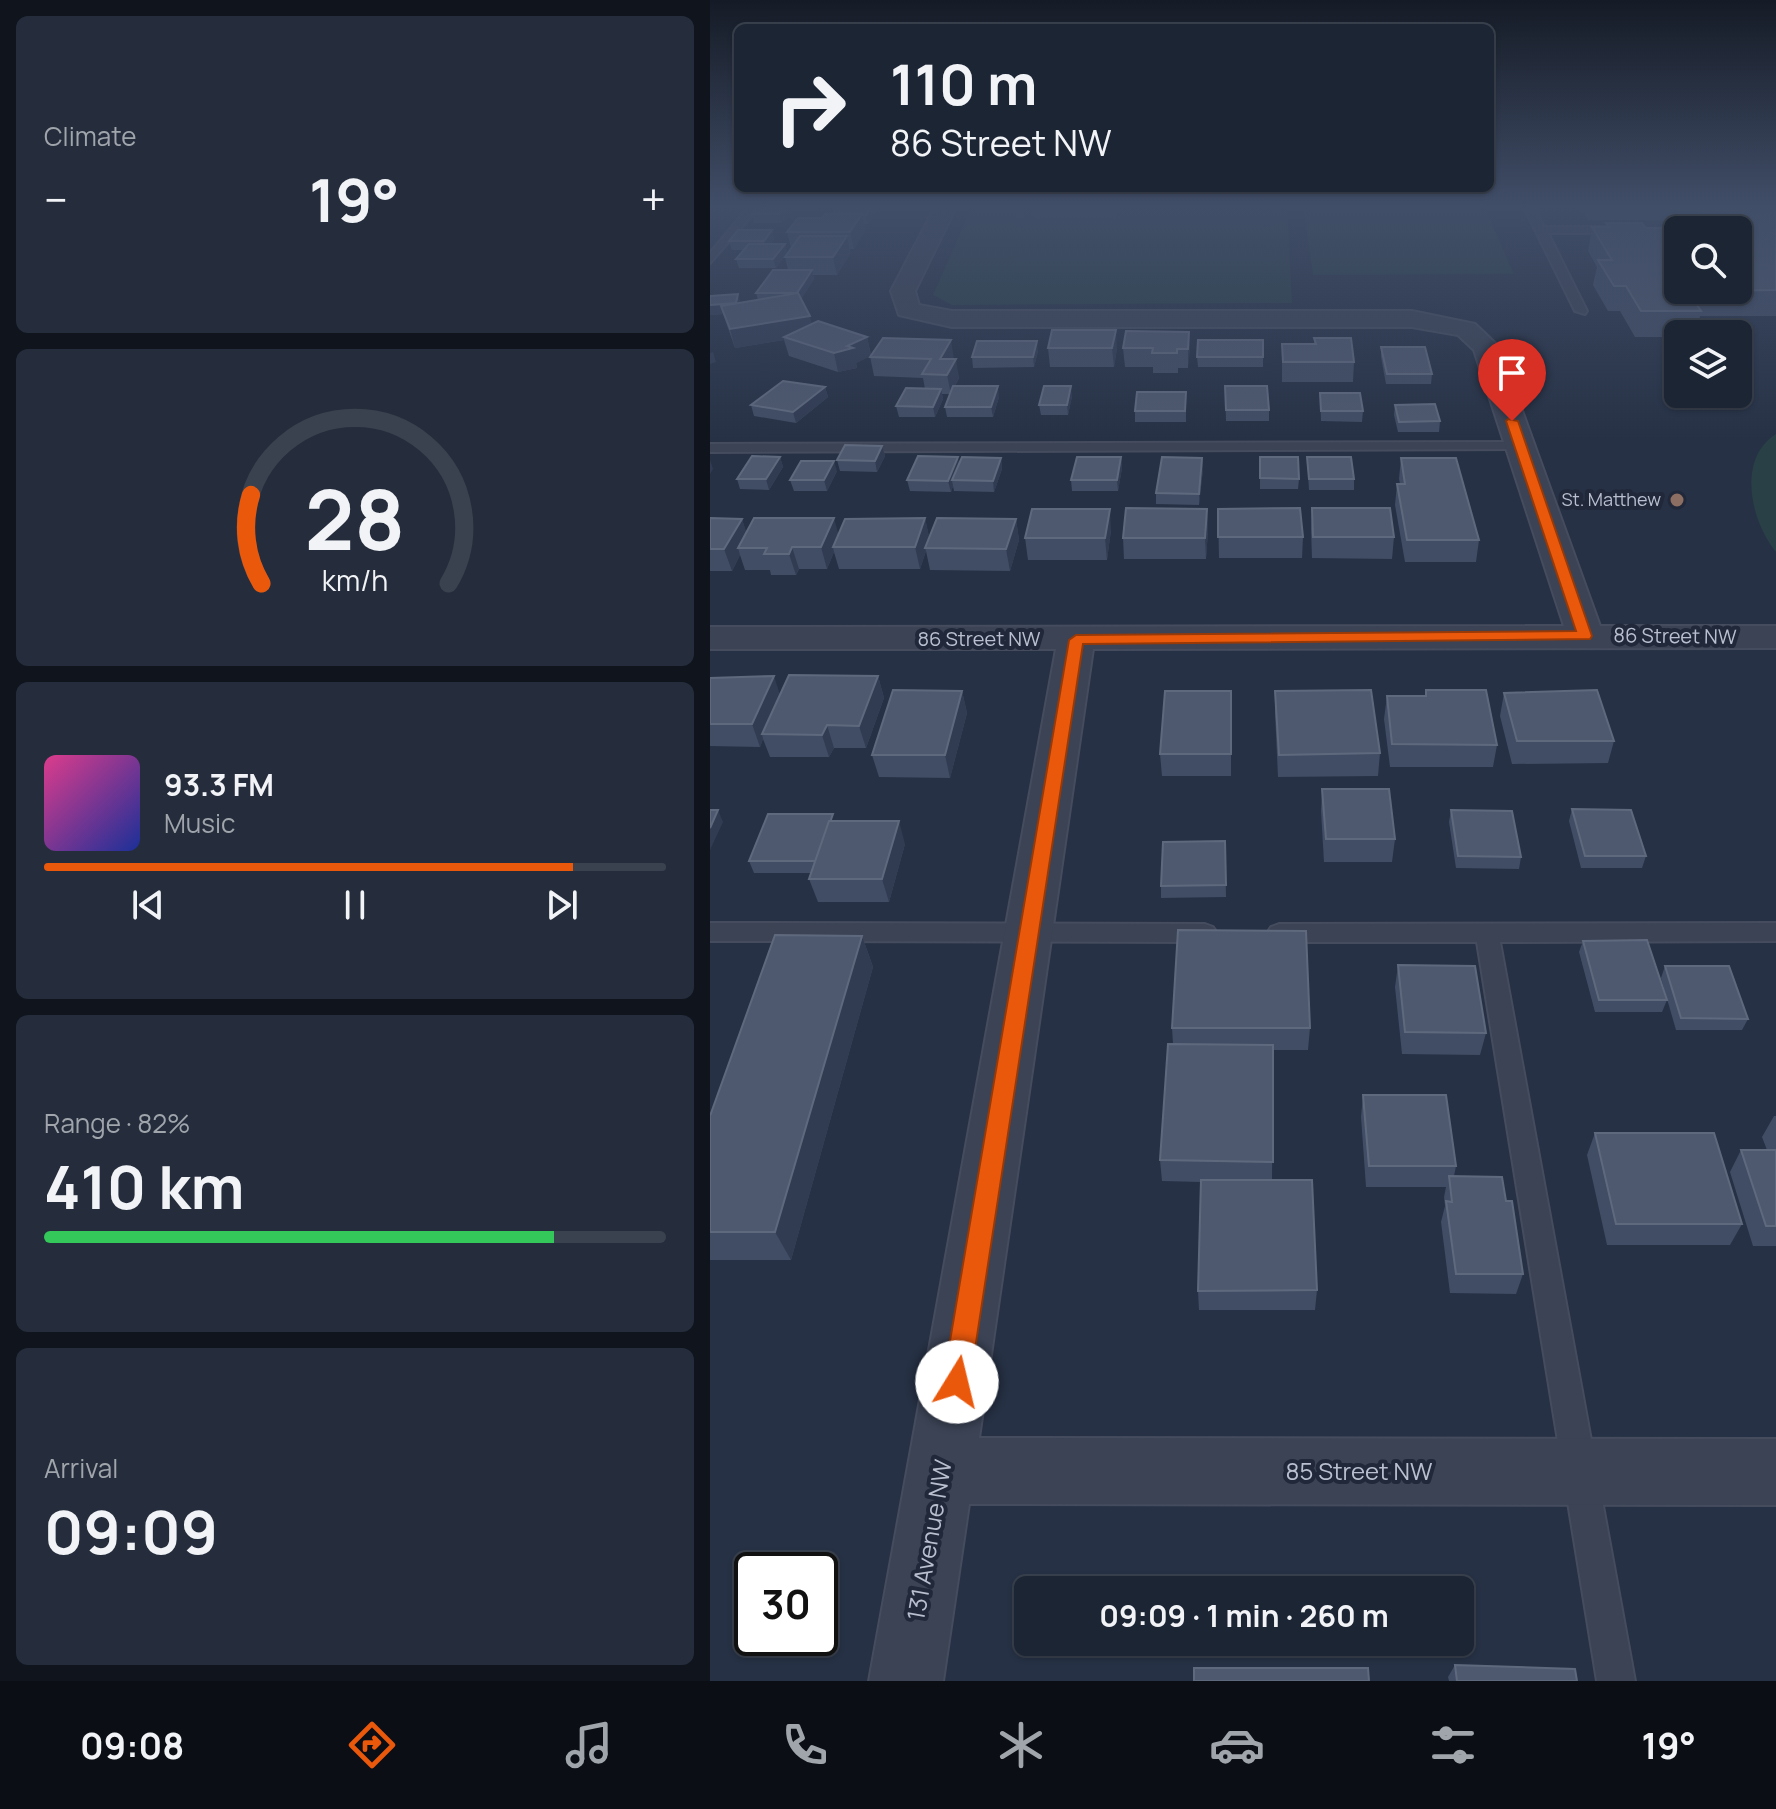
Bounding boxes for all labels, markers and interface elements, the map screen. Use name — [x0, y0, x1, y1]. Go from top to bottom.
text: 110 m — [890, 45, 1037, 122]
icon: right — [758, 56, 862, 160]
text: Climate — [44, 118, 136, 154]
text: 86 Street NW — [890, 118, 1112, 167]
text: 19° — [309, 158, 399, 240]
text: − — [44, 169, 68, 229]
text: + — [641, 169, 666, 229]
map controls — [1664, 216, 1752, 408]
button: search — [1664, 216, 1752, 304]
button: layers — [1664, 320, 1752, 408]
pin — [1478, 339, 1546, 421]
icon: arrive — [1490, 351, 1534, 395]
text: 28 — [305, 460, 405, 574]
place label: St. Matthew — [1561, 487, 1661, 511]
marker: St. Matthew — [1668, 491, 1686, 509]
text: km/h — [322, 561, 388, 600]
street label: 86 Street NW — [1613, 621, 1737, 650]
street label: 86 Street NW — [917, 625, 1041, 652]
text: 93.3 FM — [164, 764, 274, 805]
text: Music — [164, 805, 235, 841]
icon: previous — [126, 883, 170, 927]
icon: pause — [333, 883, 377, 927]
icon: next — [540, 883, 584, 927]
text: Range · 82% — [44, 1105, 191, 1141]
text: 410 km — [44, 1145, 245, 1227]
position arrow — [915, 1340, 999, 1424]
text: Arrival — [44, 1450, 118, 1486]
street label: 85 Street NW — [1286, 1454, 1433, 1487]
street label: 131 Avenue NW — [898, 1456, 959, 1623]
text: 09:09 — [44, 1490, 218, 1572]
speed limit sign: 30 — [734, 1552, 838, 1656]
text: 09:09 · 1 min · 260 m — [1099, 1595, 1389, 1636]
icon: directions — [344, 1717, 400, 1773]
icon: music — [561, 1717, 617, 1773]
icon: phone — [777, 1717, 833, 1773]
icon: climate — [993, 1717, 1049, 1773]
icon: car — [1209, 1717, 1265, 1773]
icon: filters — [1425, 1717, 1481, 1773]
text: 09:08 — [80, 1721, 184, 1770]
text: 19° — [1642, 1721, 1696, 1770]

